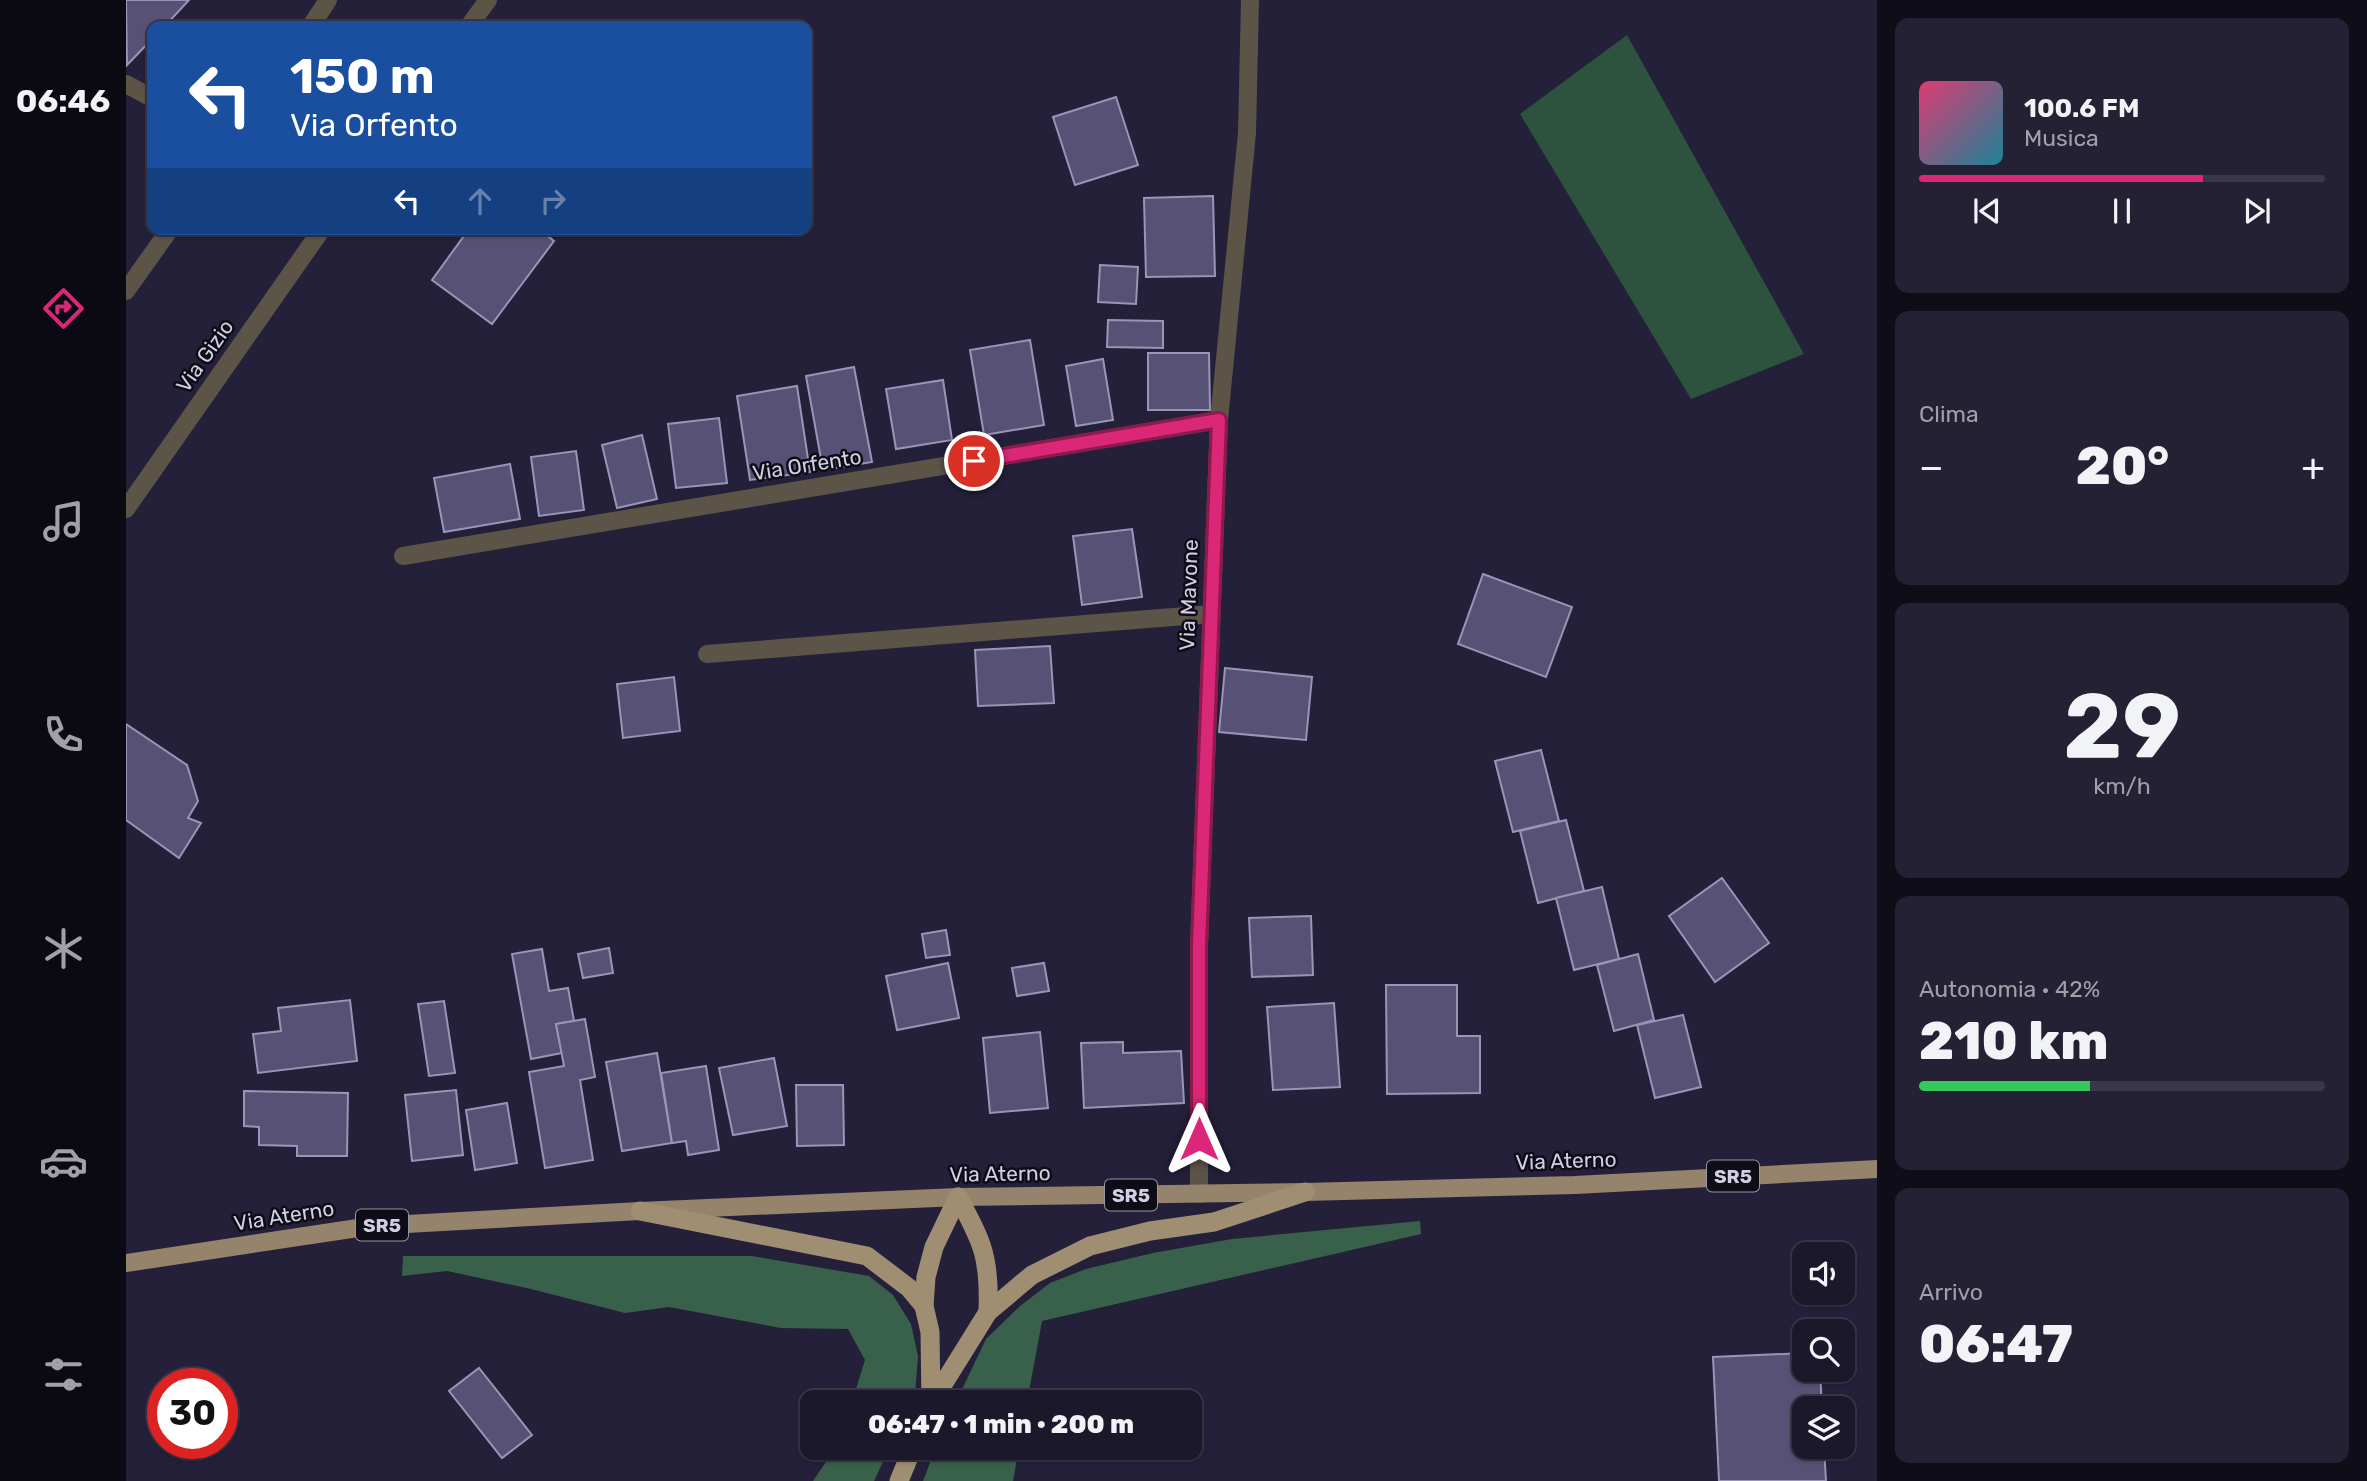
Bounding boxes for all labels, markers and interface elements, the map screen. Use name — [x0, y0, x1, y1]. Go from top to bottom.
text: 150 m — [290, 47, 435, 105]
icon: left — [175, 49, 266, 140]
text: 06:46 — [16, 82, 110, 120]
text: 100.6 FM — [2024, 93, 2139, 124]
text: Via Orfento — [290, 106, 458, 144]
text: Musica — [2024, 124, 2099, 152]
icon: left — [388, 182, 426, 220]
icon: ahead — [461, 182, 499, 220]
icon: right — [534, 182, 572, 220]
icon: previous — [1968, 192, 2006, 230]
icon: pause — [2103, 192, 2141, 230]
icon: next — [2238, 192, 2276, 230]
icon: directions — [39, 284, 88, 333]
street label: Via Gizio — [171, 315, 239, 397]
text: Clima — [1919, 400, 1979, 428]
pin — [944, 431, 1004, 491]
text: 20° — [2076, 435, 2169, 497]
icon: arrive — [955, 442, 993, 480]
street label: Via Orfento — [751, 444, 863, 485]
text: − — [1919, 444, 1944, 490]
text: + — [2301, 444, 2325, 490]
icon: music — [39, 497, 88, 546]
street label: Via Mavone — [1174, 539, 1203, 651]
text: 29 — [2063, 672, 2181, 780]
icon: phone — [39, 710, 88, 759]
text: km/h — [2093, 772, 2151, 800]
icon: climate — [39, 924, 88, 973]
text: Autonomia · 42% — [1919, 975, 2100, 1003]
text: 210 km — [1919, 1010, 2109, 1072]
position arrow — [1162, 1102, 1236, 1176]
icon: car — [39, 1137, 88, 1186]
street label: Via Aterno — [1515, 1146, 1617, 1175]
street label: Via Aterno — [949, 1160, 1051, 1187]
road number: SR5 — [1707, 1160, 1759, 1192]
road number: SR5 — [1105, 1180, 1157, 1210]
street label: Via Aterno — [232, 1195, 336, 1236]
road number: SR5 — [356, 1210, 408, 1240]
map controls — [1792, 1242, 1855, 1459]
button: sound — [1792, 1242, 1855, 1305]
text: Arrivo — [1919, 1278, 1983, 1306]
text: 06:47 — [1919, 1313, 2073, 1375]
button: search — [1792, 1319, 1855, 1382]
icon: filters — [39, 1350, 88, 1399]
speed limit sign: 30 — [147, 1368, 238, 1459]
button: layers — [1792, 1396, 1855, 1459]
text: 06:47 · 1 min · 200 m — [868, 1409, 1134, 1440]

